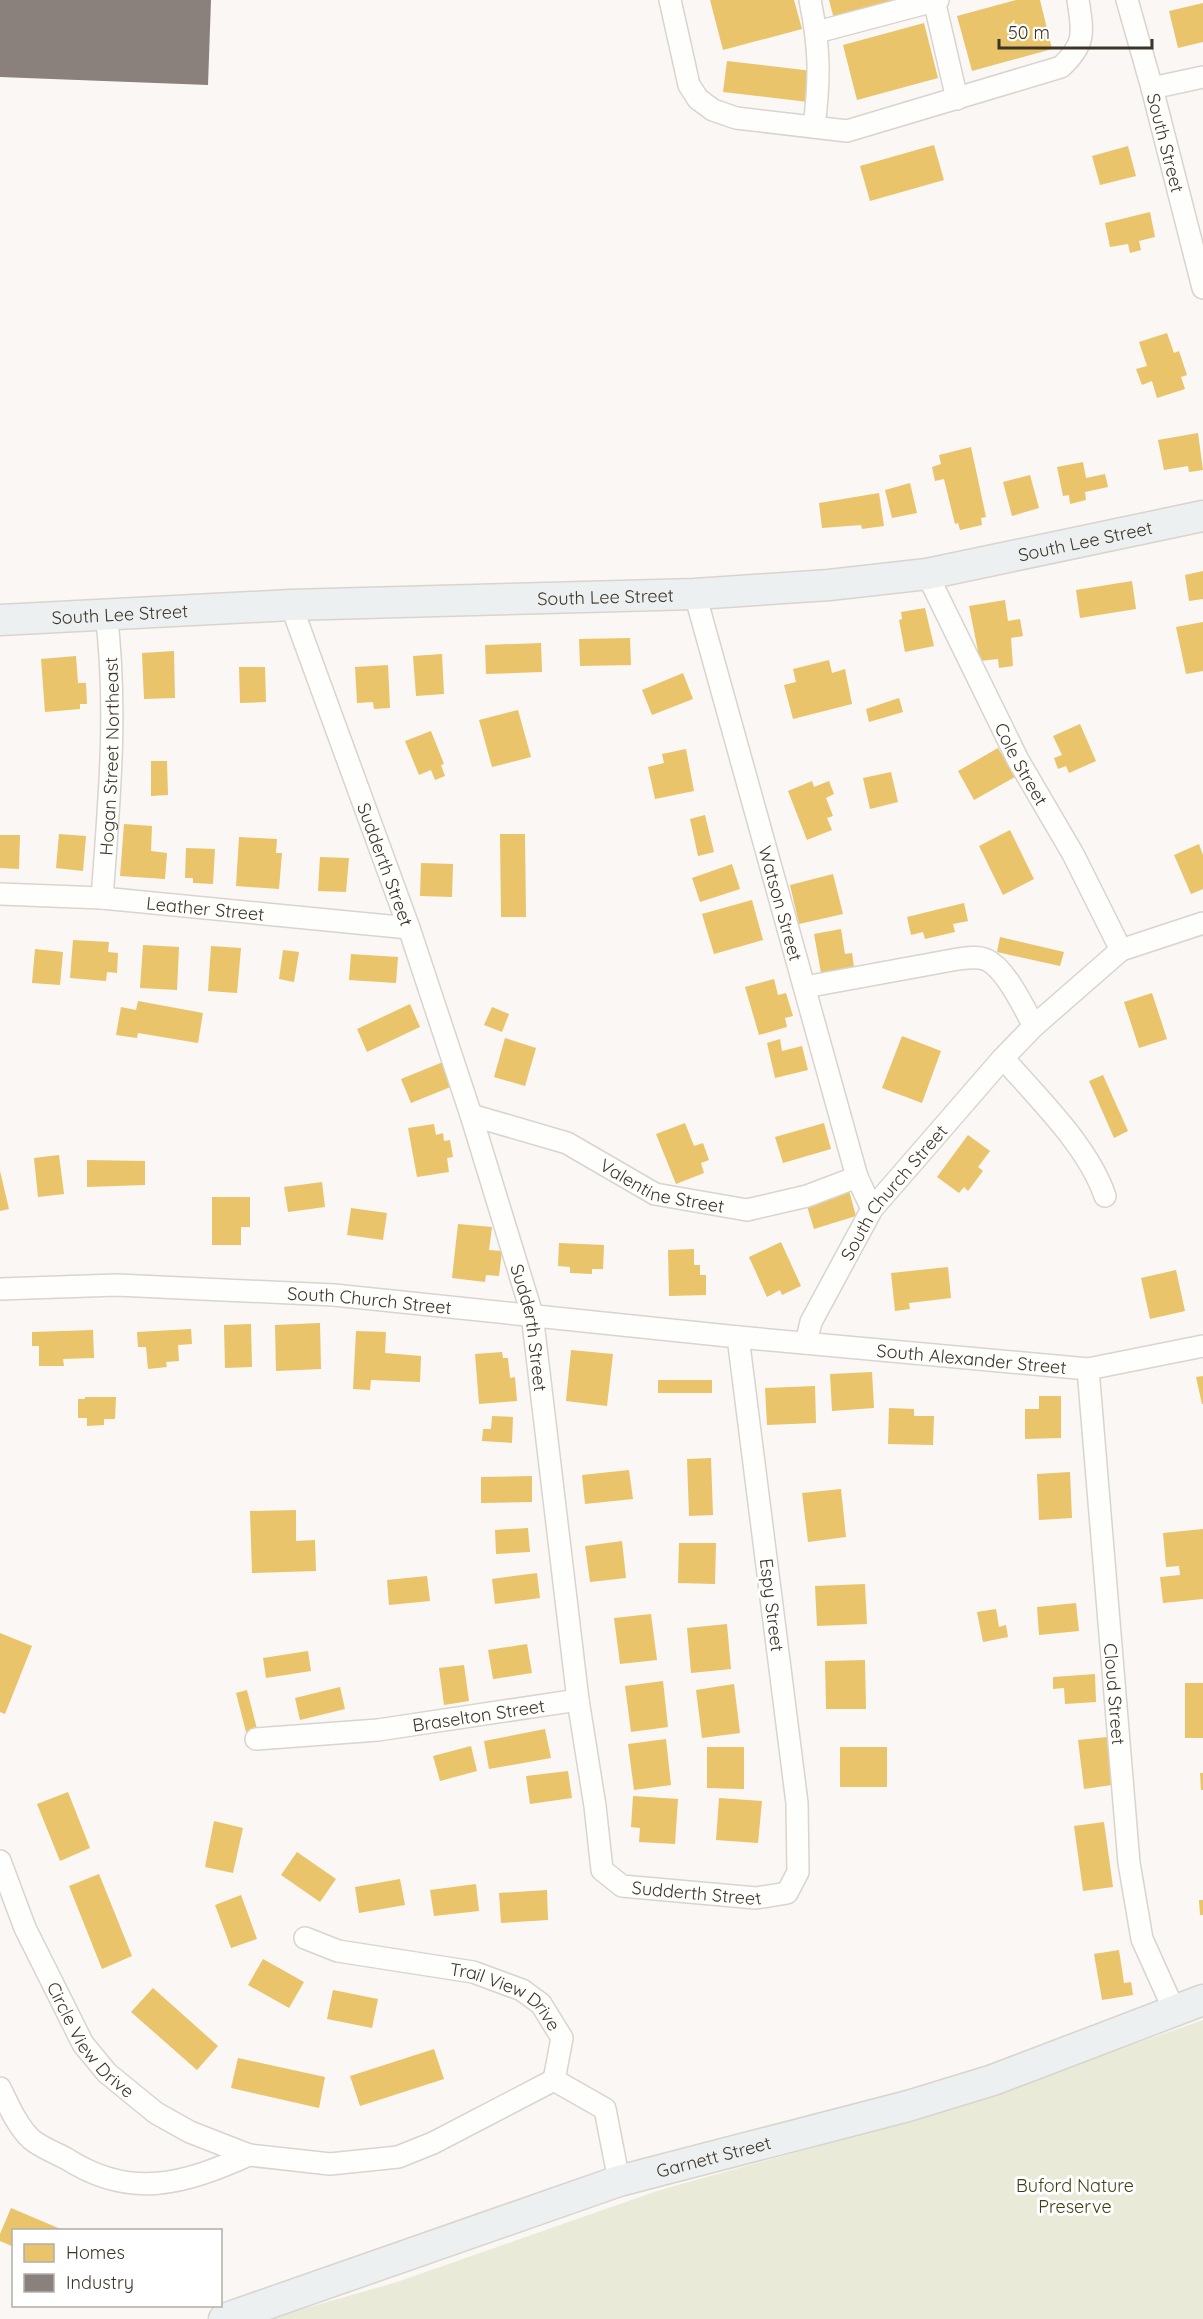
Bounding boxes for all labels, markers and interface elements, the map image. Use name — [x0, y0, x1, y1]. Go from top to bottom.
scale bar — [999, 12, 1152, 50]
text: 50 m — [1008, 21, 1050, 44]
street label: South Street — [1142, 91, 1190, 195]
street label: South Lee Street — [1016, 515, 1154, 566]
street label: South Lee Street — [537, 583, 674, 610]
street label: South Lee Street — [51, 599, 189, 629]
street label: Hogan Street Northeast — [94, 656, 123, 856]
street label: Cole Street — [990, 719, 1053, 809]
street label: Sudderth Street — [353, 799, 419, 929]
street label: Watson Street — [754, 843, 808, 963]
street label: Leather Street — [145, 891, 265, 925]
street label: South Church Street — [835, 1119, 952, 1264]
street label: Valentine Street — [596, 1153, 726, 1217]
street label: Sudderth Street — [506, 1261, 553, 1393]
street label: South Church Street — [287, 1281, 453, 1319]
street label: South Alexander Street — [876, 1338, 1067, 1378]
street label: Espy Street — [755, 1557, 789, 1653]
street label: Cloud Street — [1099, 1642, 1131, 1746]
street label: Braselton Street — [411, 1694, 546, 1736]
street label: Sudderth Street — [631, 1875, 763, 1909]
street label: Trail View Drive — [448, 1957, 566, 2035]
street label: Circle View Drive — [42, 1978, 139, 2102]
street label: Garnett Street — [654, 2131, 773, 2182]
park label: Buford Nature Preserve — [1016, 2174, 1134, 2218]
legend — [12, 2229, 222, 2307]
text: Homes — [66, 2241, 125, 2264]
text: Industry — [66, 2271, 134, 2294]

